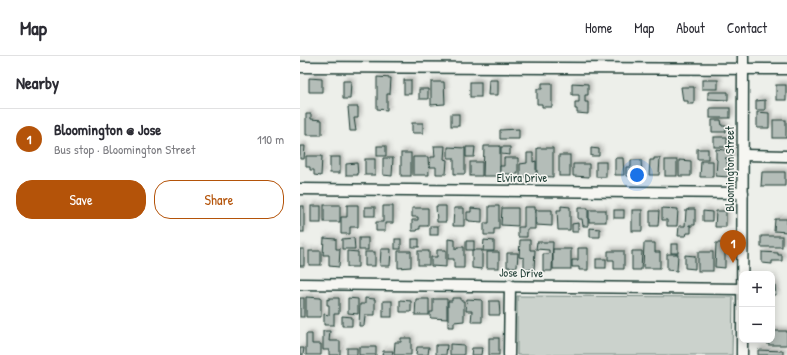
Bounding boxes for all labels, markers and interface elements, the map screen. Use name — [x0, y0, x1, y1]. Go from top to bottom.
text: Map — [20, 15, 47, 41]
text: Home — [585, 18, 612, 37]
text: Map — [634, 18, 654, 37]
text: About — [676, 18, 705, 37]
text: Contact — [727, 18, 767, 37]
text: Nearby — [16, 71, 59, 94]
text: Bloomington @ Jose — [54, 119, 161, 140]
street label: Bloomington Street — [721, 125, 738, 212]
text: 1 — [27, 130, 31, 148]
text: 110 m — [257, 130, 284, 148]
text: Bus stop · Bloomington Street — [54, 140, 195, 158]
your location — [627, 165, 647, 185]
street label: Elvira Drive — [497, 169, 548, 186]
button: Save — [16, 180, 146, 219]
button: Share — [154, 180, 284, 219]
pin: 1 — [720, 230, 746, 263]
street label: Jose Drive — [499, 264, 543, 281]
map controls — [739, 271, 775, 343]
button: + — [739, 271, 775, 307]
button: − — [739, 307, 775, 343]

